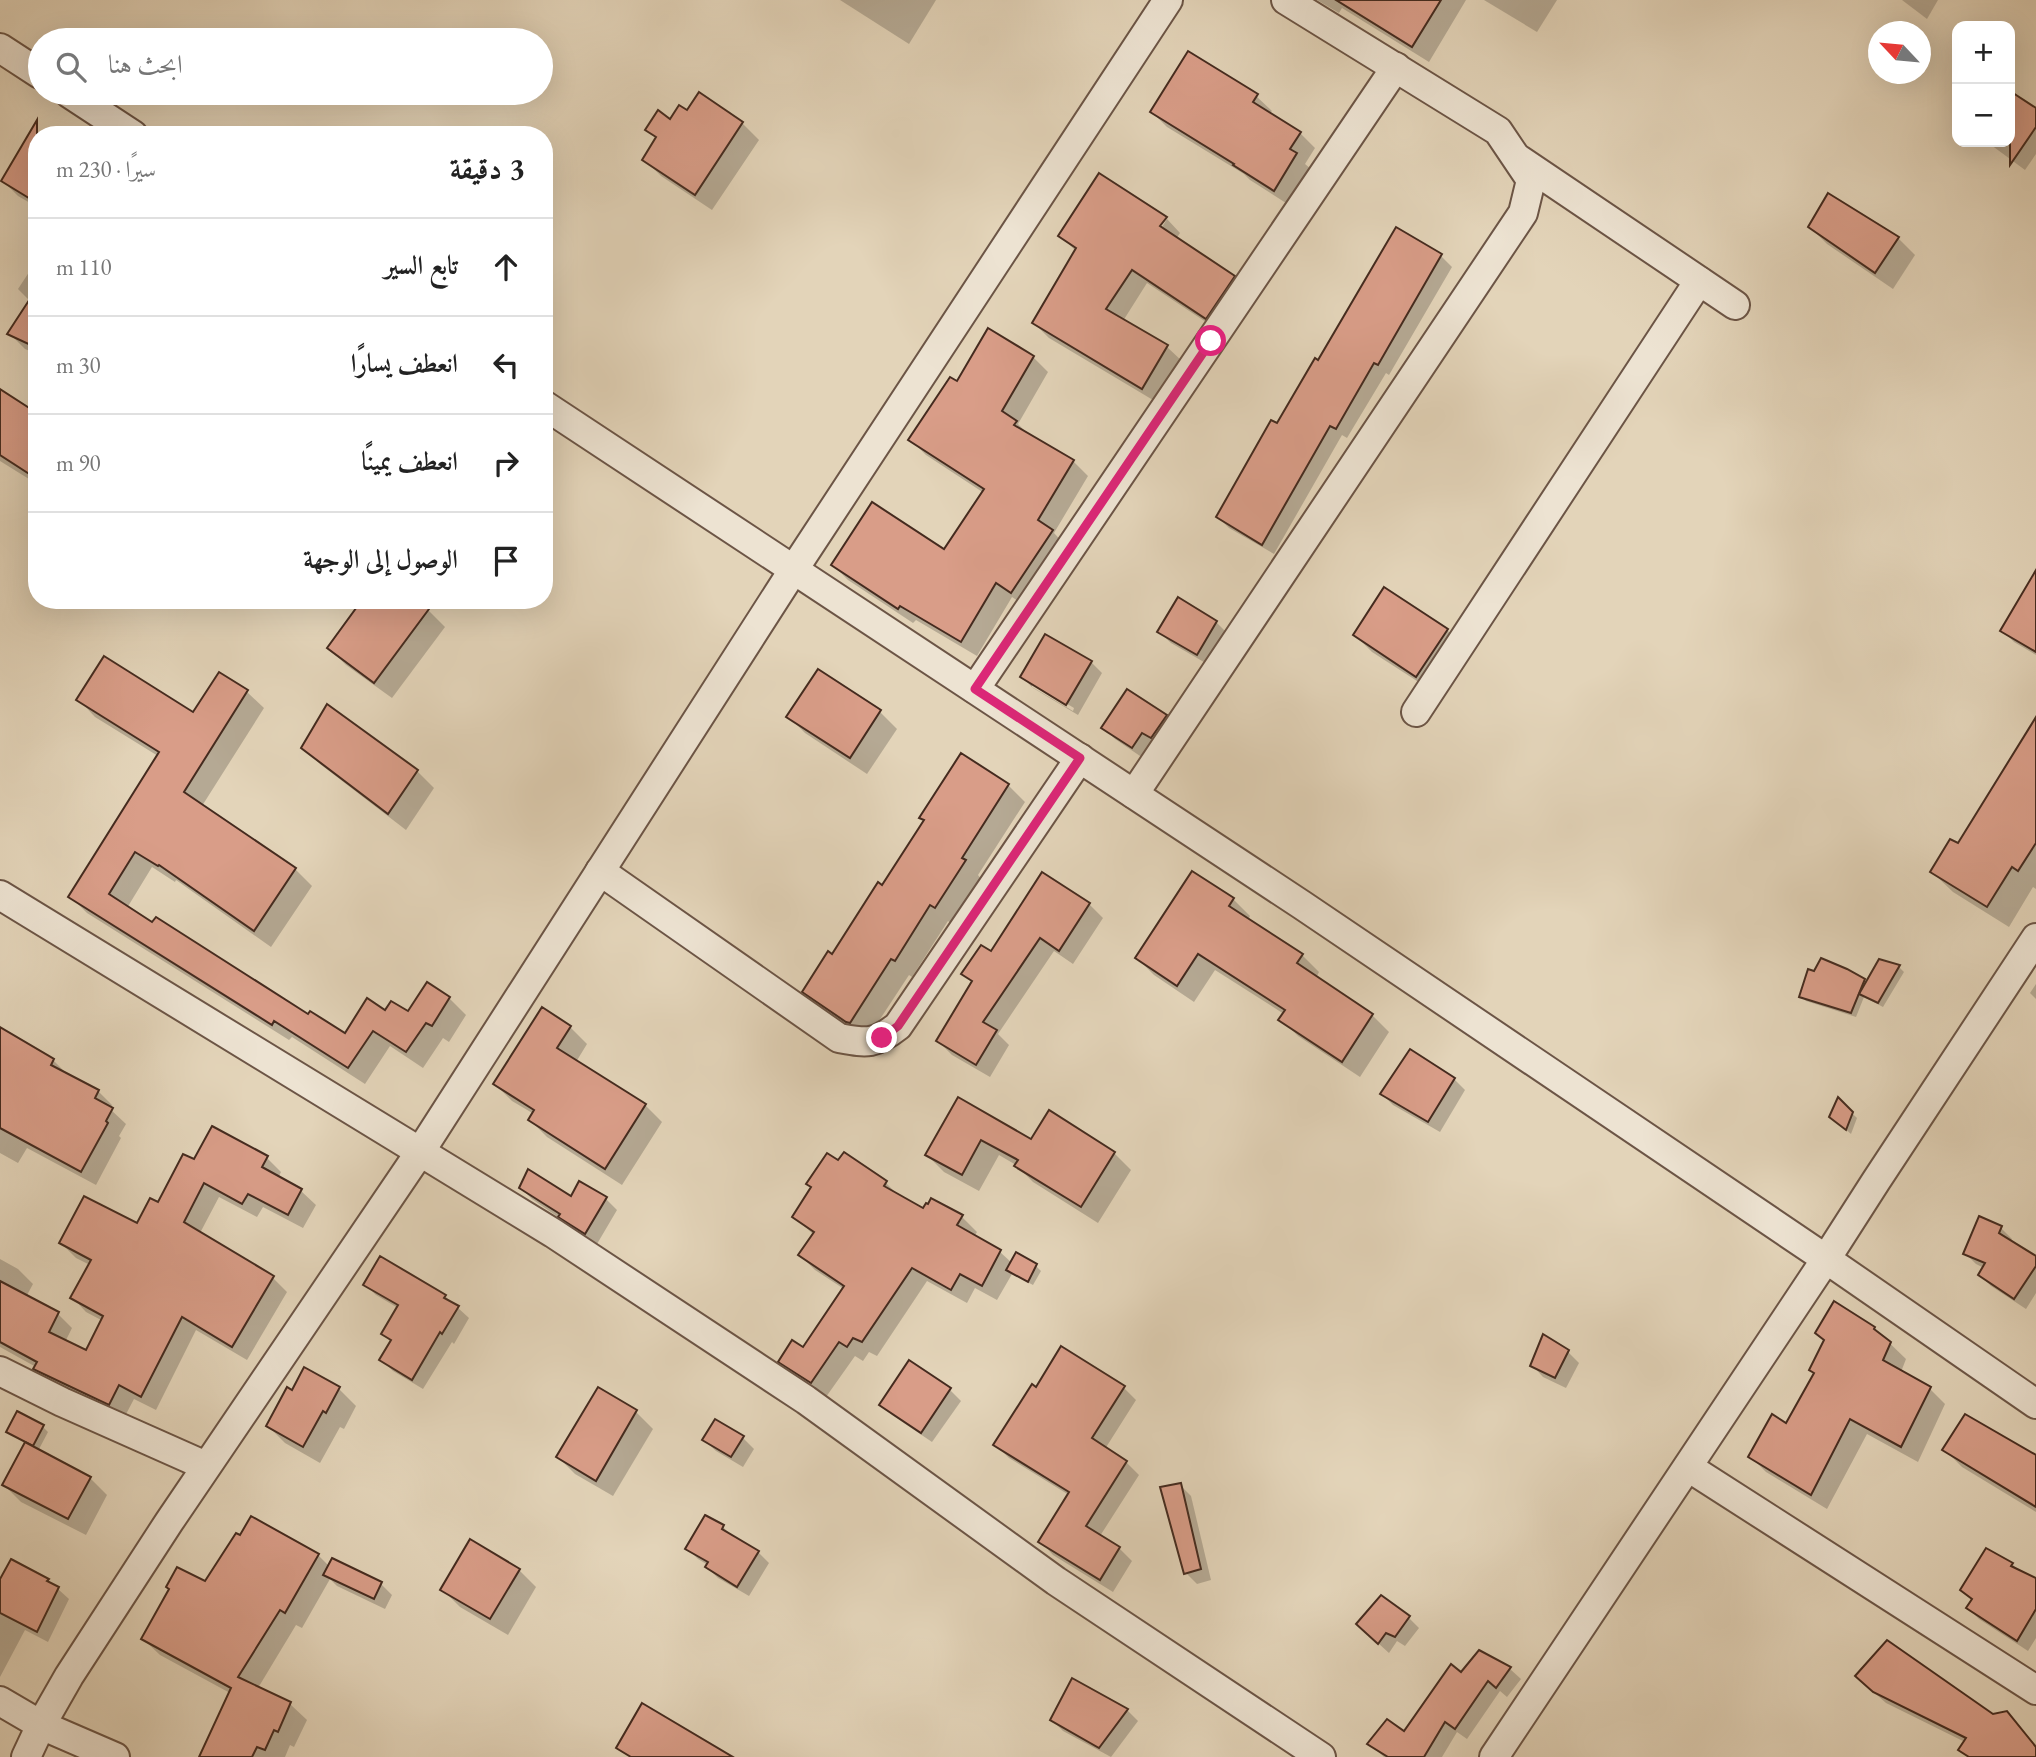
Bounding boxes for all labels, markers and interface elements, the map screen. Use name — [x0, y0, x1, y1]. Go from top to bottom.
north arrow — [1868, 21, 1931, 84]
map controls — [1952, 21, 2015, 147]
button: + — [1952, 21, 2015, 84]
search box — [28, 28, 553, 105]
text: ابحث هنا — [108, 47, 183, 81]
icon: search — [52, 48, 90, 86]
button: − — [1952, 84, 2015, 147]
text: 3 دقيقة — [450, 149, 525, 188]
text: سيرًا · 230 m — [56, 154, 156, 184]
text: تابع السير — [384, 248, 458, 282]
icon: ahead — [487, 248, 525, 286]
text: 110 m — [56, 252, 112, 282]
route start — [1195, 325, 1226, 356]
text: انعطف يسارًا — [351, 346, 458, 380]
icon: left — [487, 346, 525, 384]
text: 30 m — [56, 350, 101, 380]
text: انعطف يمينًا — [361, 444, 458, 478]
icon: right — [487, 444, 525, 482]
text: 90 m — [56, 448, 101, 478]
text: الوصول إلى الوجهة — [303, 542, 458, 576]
icon: arrive — [487, 542, 525, 580]
route end — [866, 1022, 897, 1053]

